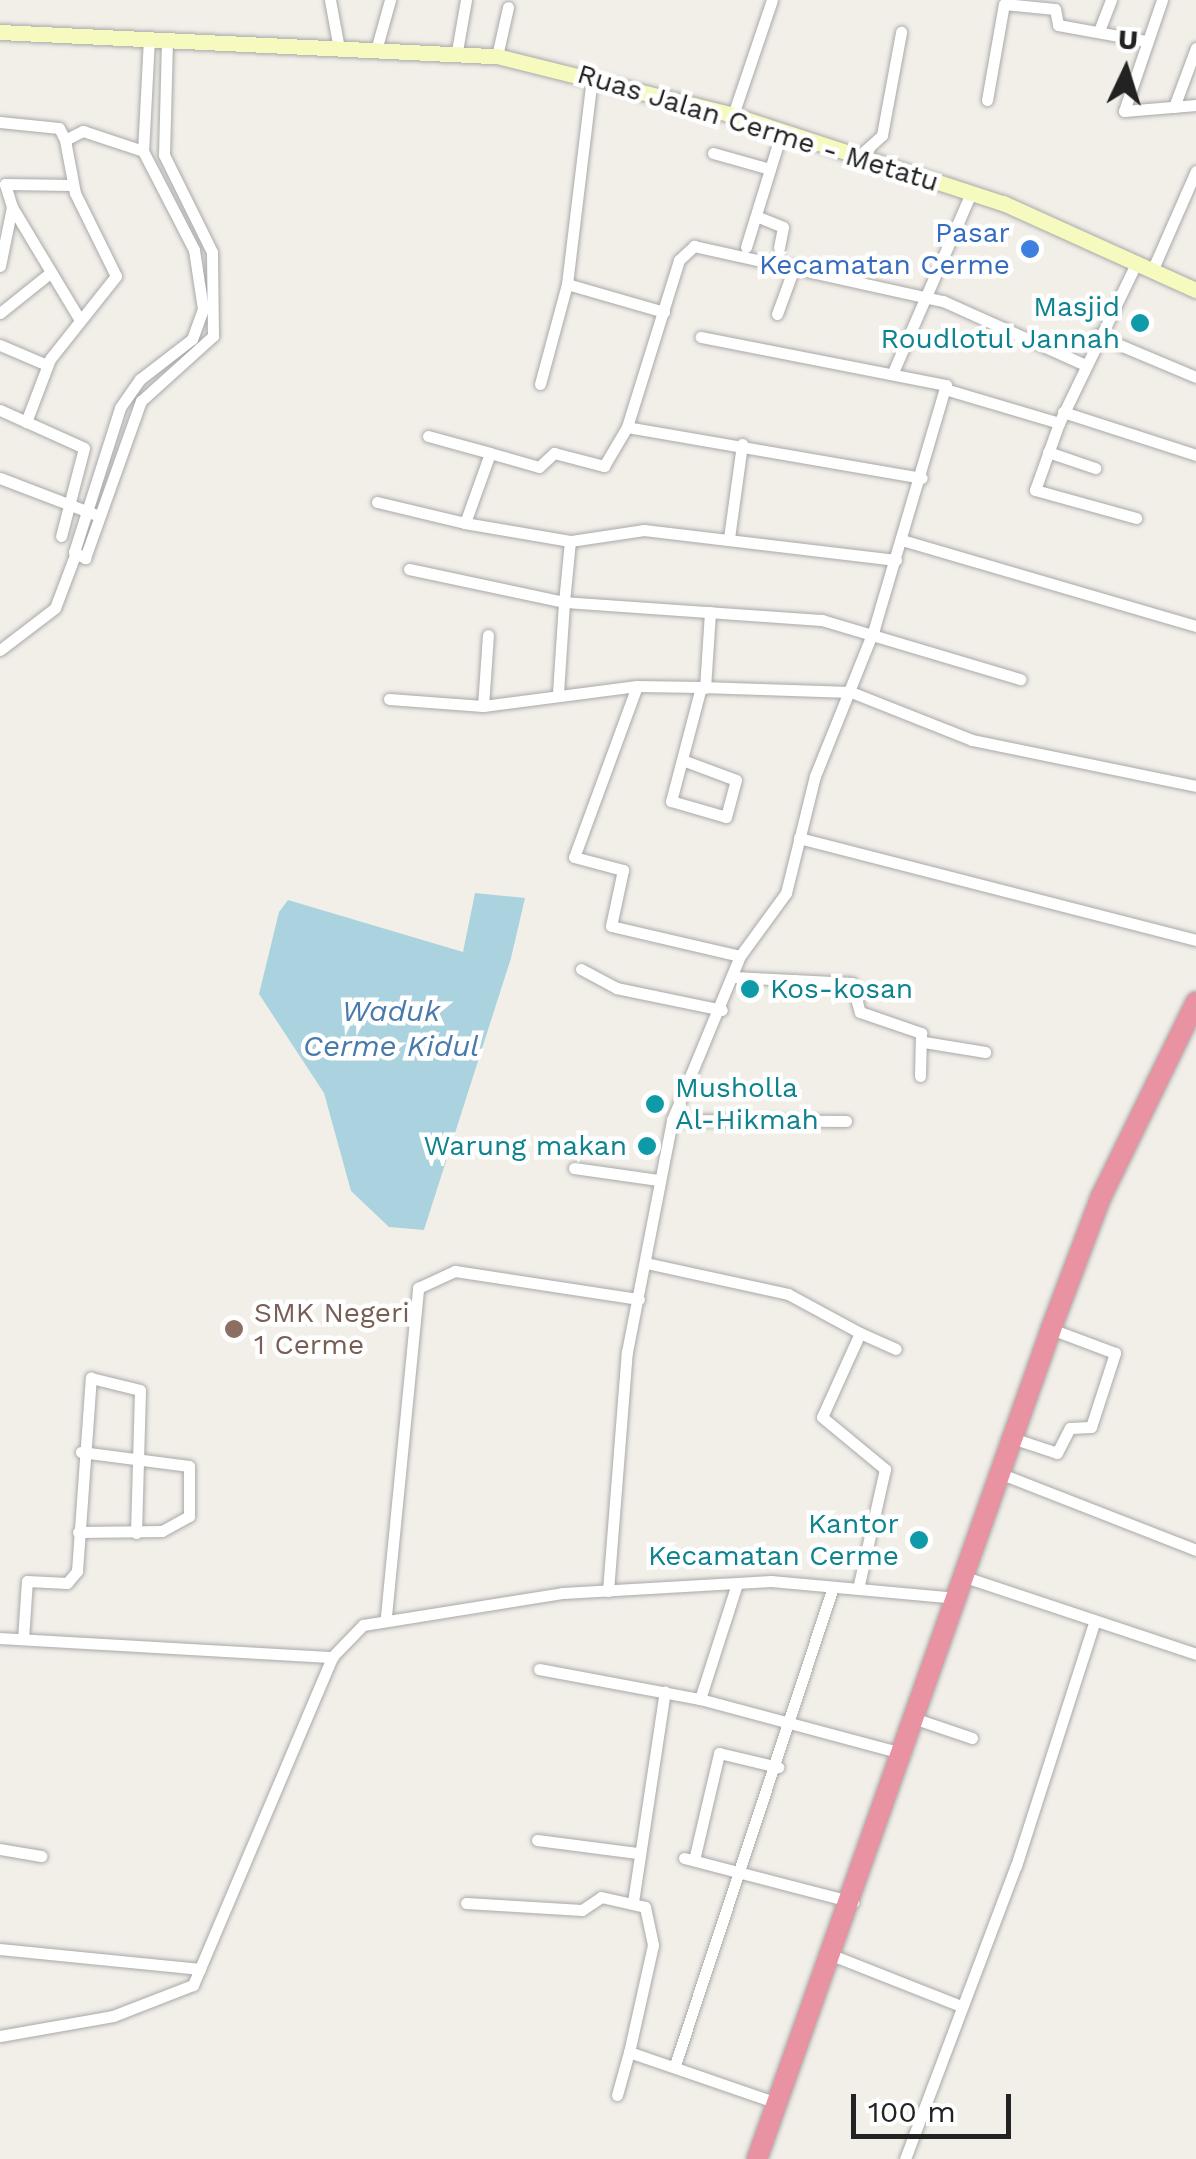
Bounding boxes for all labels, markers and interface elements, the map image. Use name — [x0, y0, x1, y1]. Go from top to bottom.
north arrow — [1076, 20, 1176, 120]
text: U — [1117, 22, 1139, 57]
street label: Ruas Jalan Cerme - Metatu — [573, 57, 943, 199]
place label: Pasar Kecamatan Cerme — [759, 216, 1010, 282]
marker: Pasar Kecamatan Cerme — [1019, 238, 1041, 260]
place label: Masjid Roudlotul Jannah — [879, 290, 1120, 356]
marker: Masjid Roudlotul Jannah — [1129, 312, 1151, 334]
place label: Kos-kosan — [770, 972, 913, 1006]
marker: Kos-kosan — [739, 978, 761, 1000]
water label: Waduk Cerme Kidul — [303, 993, 479, 1064]
place label: Musholla Al-Hikmah — [675, 1071, 819, 1137]
marker: Musholla Al-Hikmah — [644, 1093, 666, 1115]
place label: Warung makan — [424, 1129, 627, 1163]
marker: Warung makan — [636, 1135, 658, 1157]
place label: SMK Negeri 1 Cerme — [254, 1296, 410, 1362]
marker: SMK Negeri 1 Cerme — [223, 1318, 245, 1340]
place label: Kantor Kecamatan Cerme — [648, 1507, 899, 1573]
marker: Kantor Kecamatan Cerme — [908, 1529, 930, 1551]
scale bar — [856, 2074, 1016, 2136]
text: 100 m — [868, 2094, 956, 2129]

